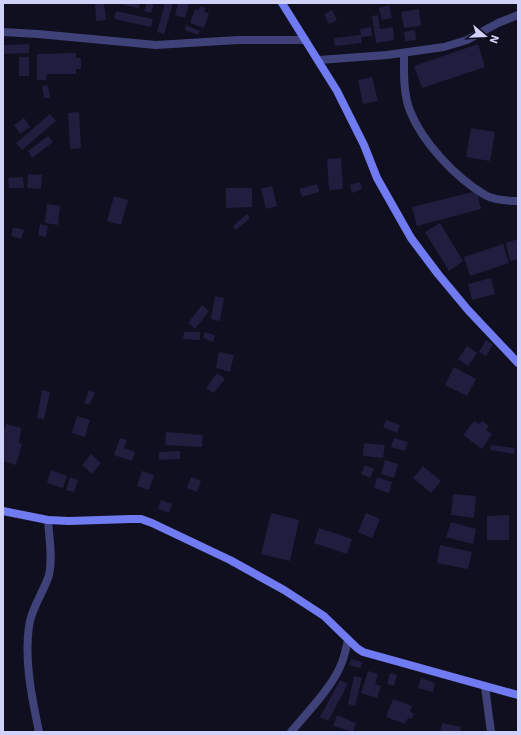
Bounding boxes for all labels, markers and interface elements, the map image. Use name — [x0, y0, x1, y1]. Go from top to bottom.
north arrow — [465, 16, 505, 56]
text: N — [487, 33, 502, 45]

